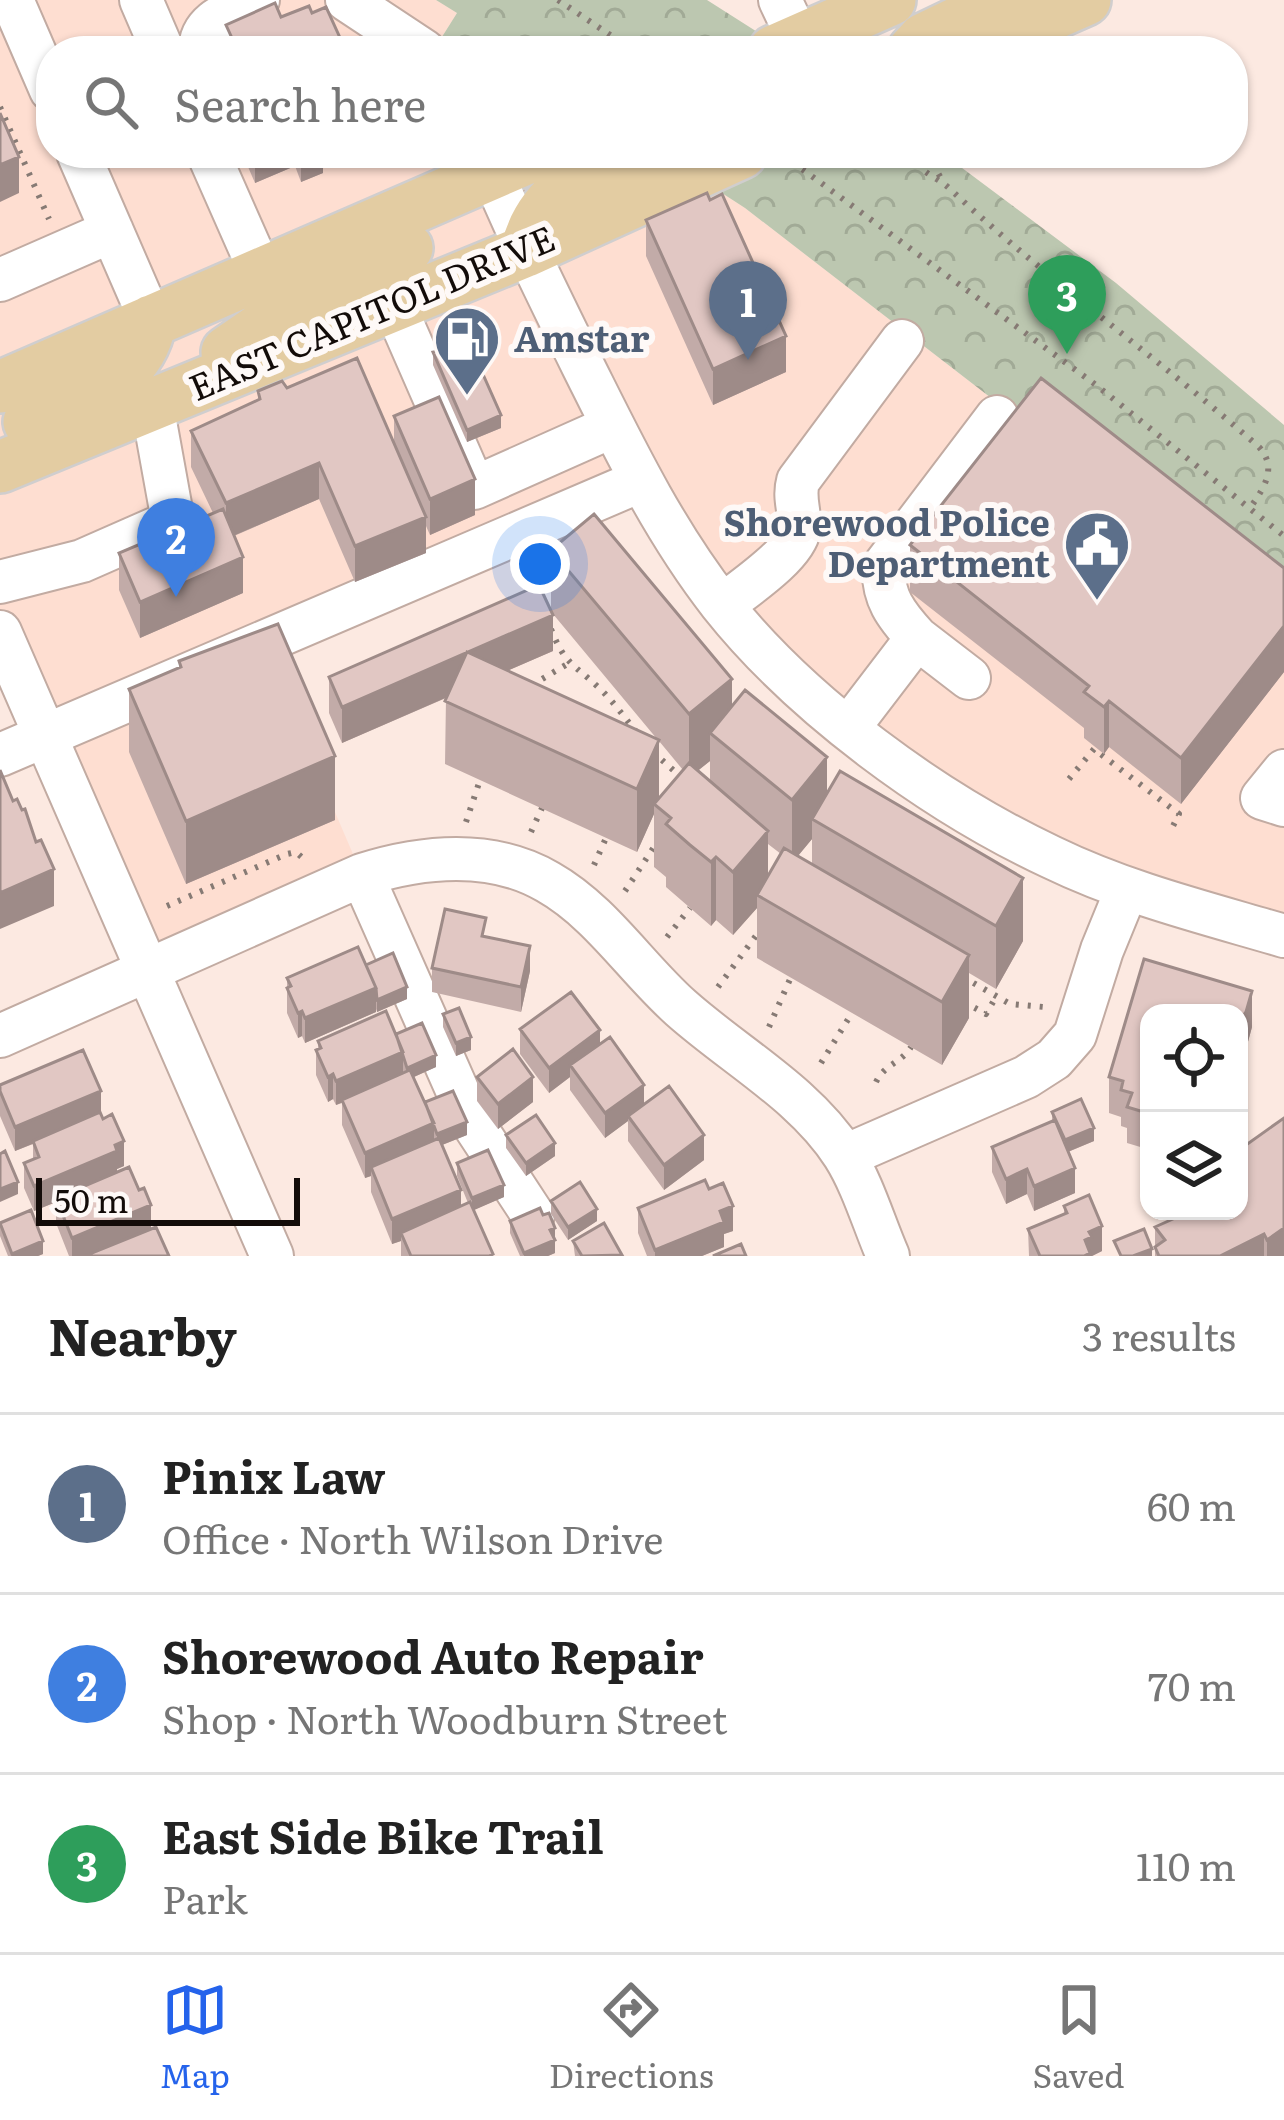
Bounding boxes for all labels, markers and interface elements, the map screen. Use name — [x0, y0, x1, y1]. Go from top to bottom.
search box — [36, 36, 1248, 168]
icon: search — [78, 69, 144, 135]
text: Search here — [174, 69, 426, 136]
street label: EAST CAPITOL DRIVE — [180, 210, 562, 412]
pin: 3 — [1028, 255, 1106, 354]
pin: 1 — [709, 261, 787, 360]
fuel station icon: Amstar — [432, 304, 502, 398]
place label: Amstar — [514, 310, 650, 363]
place label: Shorewood Police Department — [723, 494, 1050, 588]
pin: 2 — [137, 498, 215, 597]
public building icon: Shorewood Police Department — [1062, 509, 1132, 603]
your location — [510, 534, 570, 594]
map controls — [1140, 1004, 1248, 1220]
button: locate — [1140, 1004, 1248, 1112]
button: layers — [1140, 1112, 1248, 1220]
scale bar — [36, 1172, 300, 1225]
text: 50 m — [54, 1174, 128, 1223]
text: Nearby — [48, 1296, 237, 1372]
text: 3 results — [1082, 1305, 1236, 1363]
text: Pinix Law — [162, 1441, 385, 1508]
text: 1 — [79, 1475, 95, 1533]
text: 60 m — [1147, 1475, 1236, 1533]
text: Office · North Wilson Drive — [162, 1508, 664, 1566]
text: Shorewood Auto Repair — [162, 1621, 704, 1688]
text: 2 — [77, 1655, 97, 1713]
text: 70 m — [1148, 1655, 1236, 1713]
text: Shop · North Woodburn Street — [162, 1688, 727, 1746]
text: East Side Bike Trail — [162, 1801, 604, 1868]
text: 3 — [76, 1835, 98, 1893]
text: 110 m — [1136, 1835, 1236, 1893]
text: Park — [162, 1868, 248, 1926]
tab: Map — [159, 1977, 230, 2098]
tab: Directions — [549, 1977, 714, 2098]
tab: Saved — [1033, 1977, 1125, 2098]

